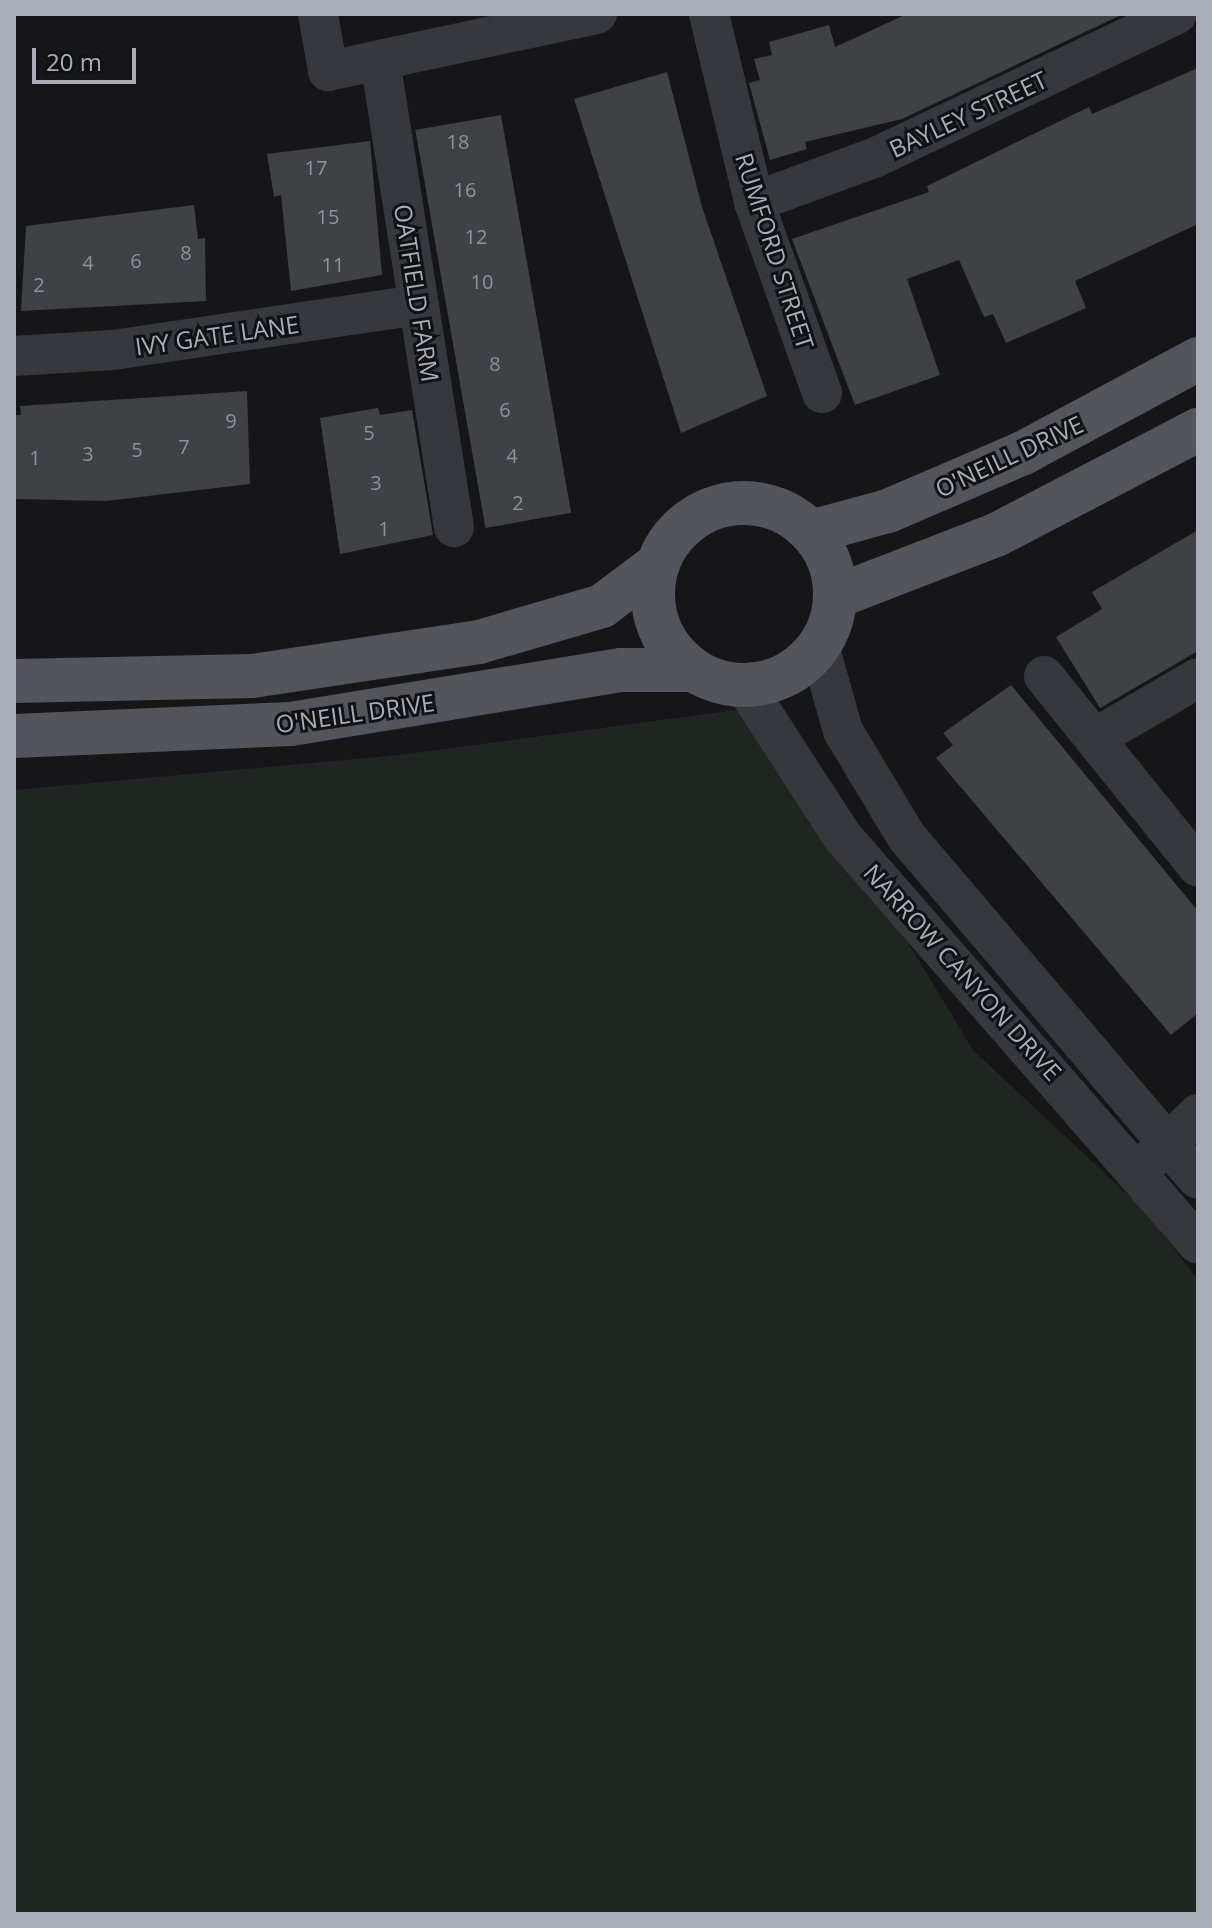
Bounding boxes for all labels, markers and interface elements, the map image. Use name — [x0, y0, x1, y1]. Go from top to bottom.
scale bar — [36, 32, 140, 82]
text: 20 m — [46, 45, 102, 78]
street label: BAYLEY STREET — [885, 65, 1051, 163]
house number: 18 — [447, 129, 469, 153]
street label: RUMFORD STREET — [730, 149, 820, 353]
house number: 17 — [305, 155, 327, 179]
house number: 16 — [454, 177, 476, 201]
street label: OATFIELD FARM — [389, 202, 445, 384]
house number: 15 — [317, 204, 339, 228]
house number: 12 — [465, 224, 487, 248]
house number: 8 — [180, 240, 192, 264]
house number: 6 — [130, 248, 142, 272]
house number: 4 — [82, 250, 94, 274]
house number: 11 — [322, 252, 344, 276]
house number: 10 — [471, 269, 493, 293]
house number: 2 — [33, 272, 45, 296]
street label: IVY GATE LANE — [133, 309, 301, 361]
house number: 8 — [489, 351, 501, 375]
house number: 6 — [499, 397, 511, 421]
house number: 9 — [225, 408, 237, 432]
street label: O'NEILL DRIVE — [930, 409, 1088, 503]
house number: 5 — [363, 420, 375, 444]
house number: 7 — [178, 434, 190, 458]
house number: 5 — [131, 437, 143, 461]
house number: 3 — [82, 441, 94, 465]
house number: 4 — [506, 443, 518, 467]
house number: 1 — [29, 445, 41, 469]
house number: 3 — [370, 470, 382, 494]
house number: 2 — [512, 490, 524, 514]
house number: 1 — [378, 516, 390, 540]
street label: O'NEILL DRIVE — [274, 688, 436, 738]
street label: NARROW CANYON DRIVE — [858, 858, 1068, 1086]

